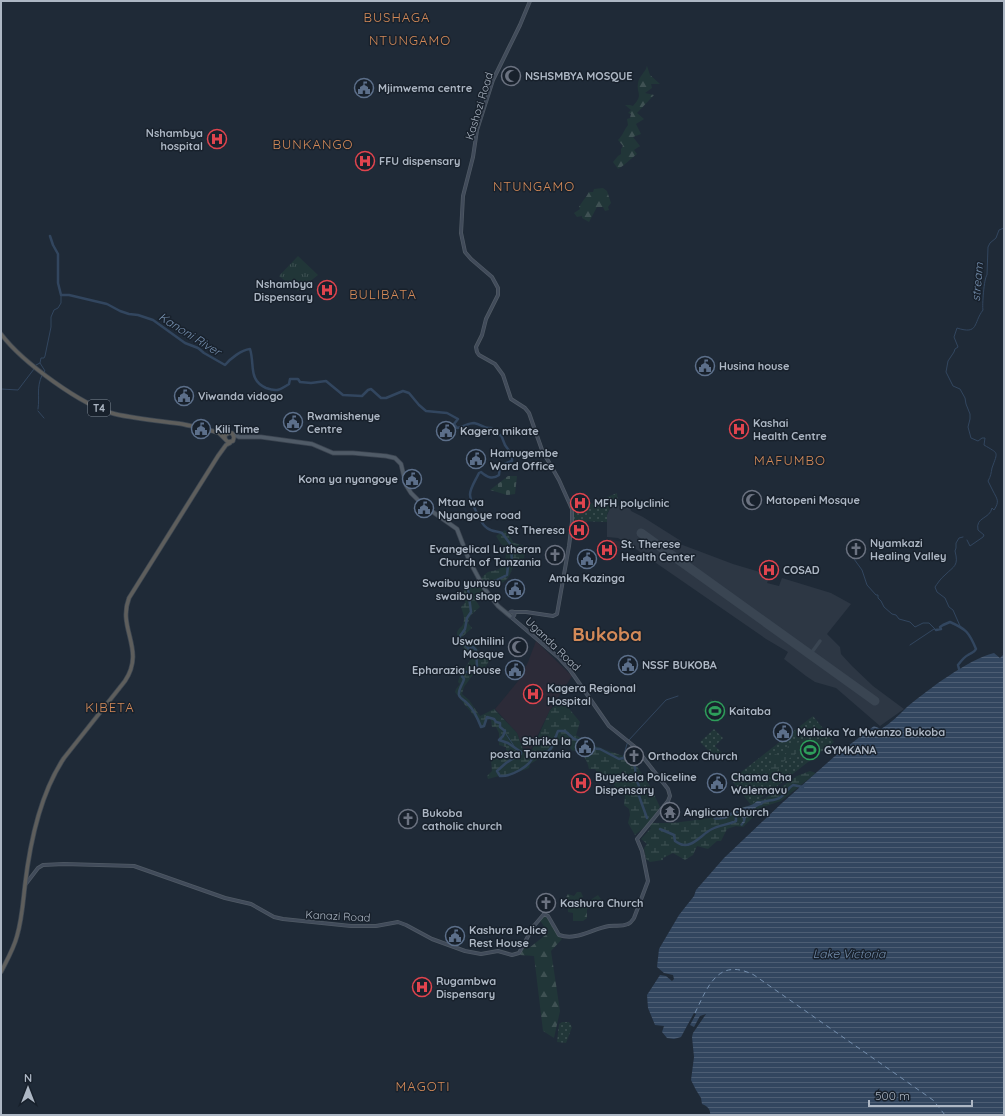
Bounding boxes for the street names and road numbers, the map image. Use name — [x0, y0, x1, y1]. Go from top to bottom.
street label: Kashozi Road — [462, 71, 496, 141]
road number: T4 — [88, 400, 110, 416]
street label: Uganda Road — [522, 614, 584, 674]
street label: Kanazi Road — [305, 907, 371, 925]

